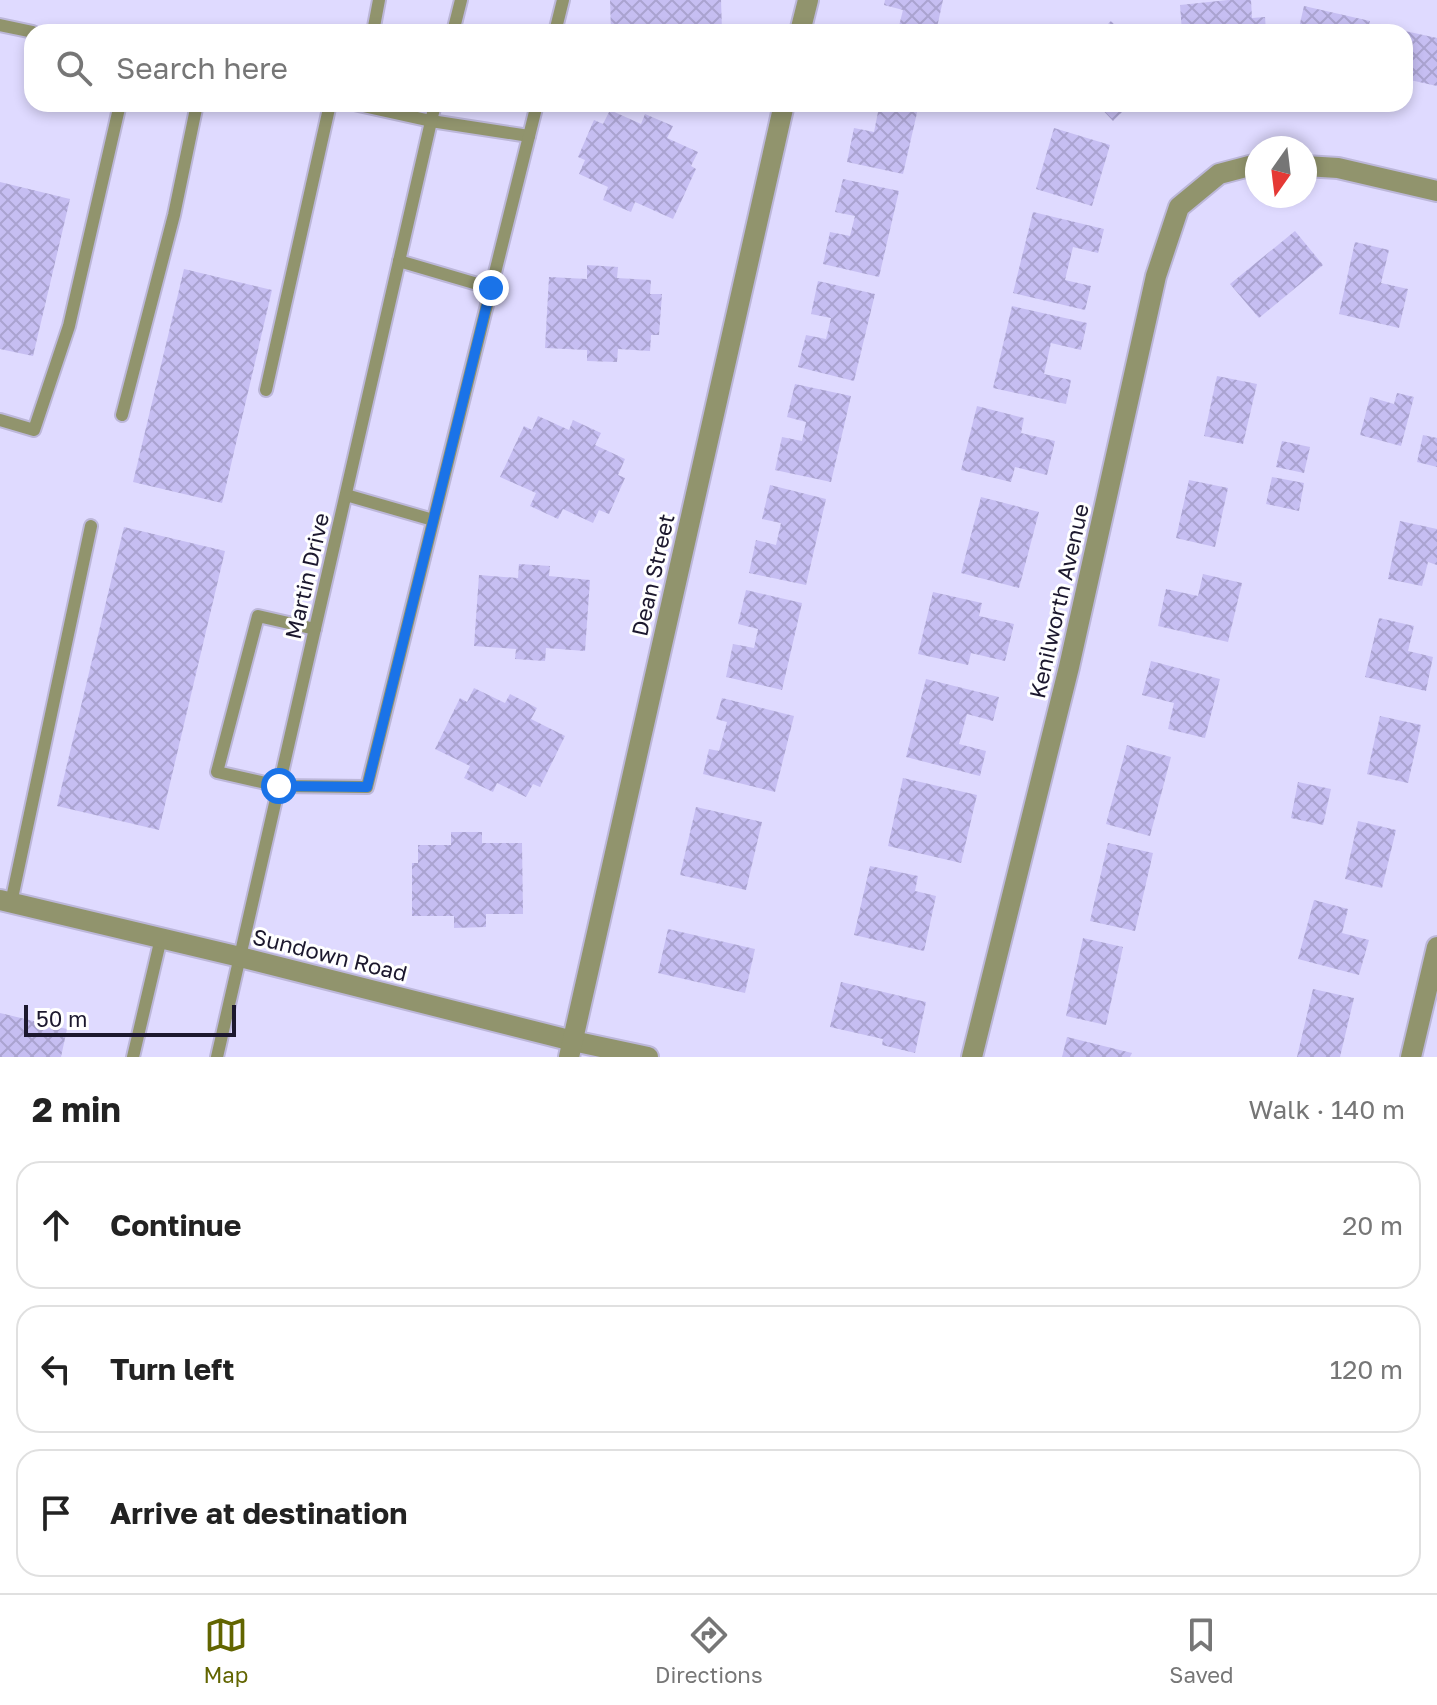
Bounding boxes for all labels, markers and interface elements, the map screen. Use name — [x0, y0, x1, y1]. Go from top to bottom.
search box — [24, 24, 1413, 112]
icon: search — [52, 46, 96, 90]
text: Search here — [116, 50, 288, 86]
north arrow — [1245, 136, 1317, 208]
route end — [473, 270, 509, 306]
street label: Kenilworth Avenue — [1023, 501, 1094, 701]
street label: Martin Drive — [279, 510, 334, 642]
street label: Dean Street — [625, 511, 680, 639]
route start — [261, 768, 297, 804]
street label: Sundown Road — [250, 922, 410, 987]
scale bar — [24, 1001, 236, 1037]
text: 50 m — [36, 1005, 87, 1032]
text: 2 min — [32, 1089, 121, 1129]
text: Walk · 140 m — [1248, 1094, 1405, 1125]
icon: ahead — [34, 1203, 78, 1247]
text: Continue — [110, 1207, 241, 1243]
text: 20 m — [1342, 1210, 1403, 1241]
icon: left — [34, 1347, 78, 1391]
text: Turn left — [110, 1351, 235, 1387]
text: 120 m — [1330, 1354, 1403, 1385]
icon: arrive — [34, 1491, 78, 1535]
text: Arrive at destination — [110, 1495, 407, 1531]
tab: Map — [203, 1613, 248, 1688]
tab: Directions — [655, 1613, 763, 1688]
tab: Saved — [1169, 1613, 1234, 1688]

